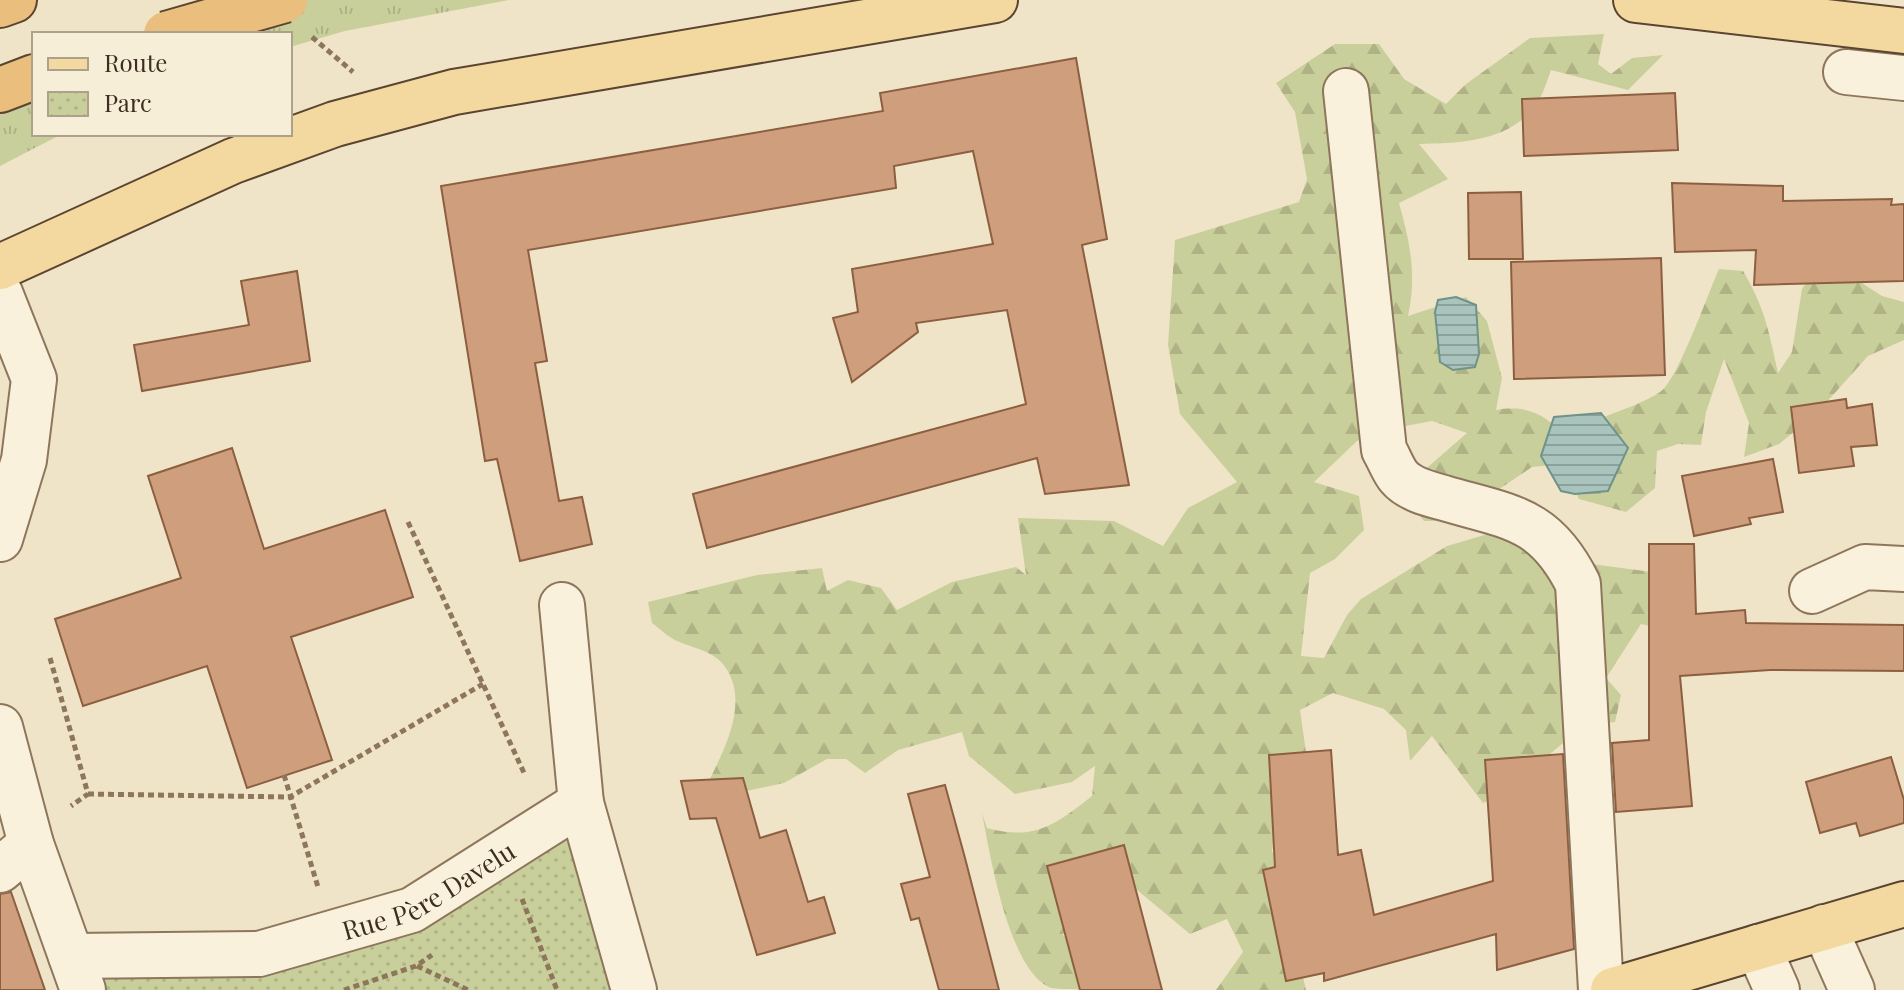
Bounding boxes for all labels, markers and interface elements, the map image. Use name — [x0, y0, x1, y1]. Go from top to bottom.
legend — [32, 32, 292, 136]
text: Route — [104, 46, 167, 78]
text: Parc — [104, 86, 152, 118]
street label: Rue Père Davelu — [338, 832, 521, 947]

